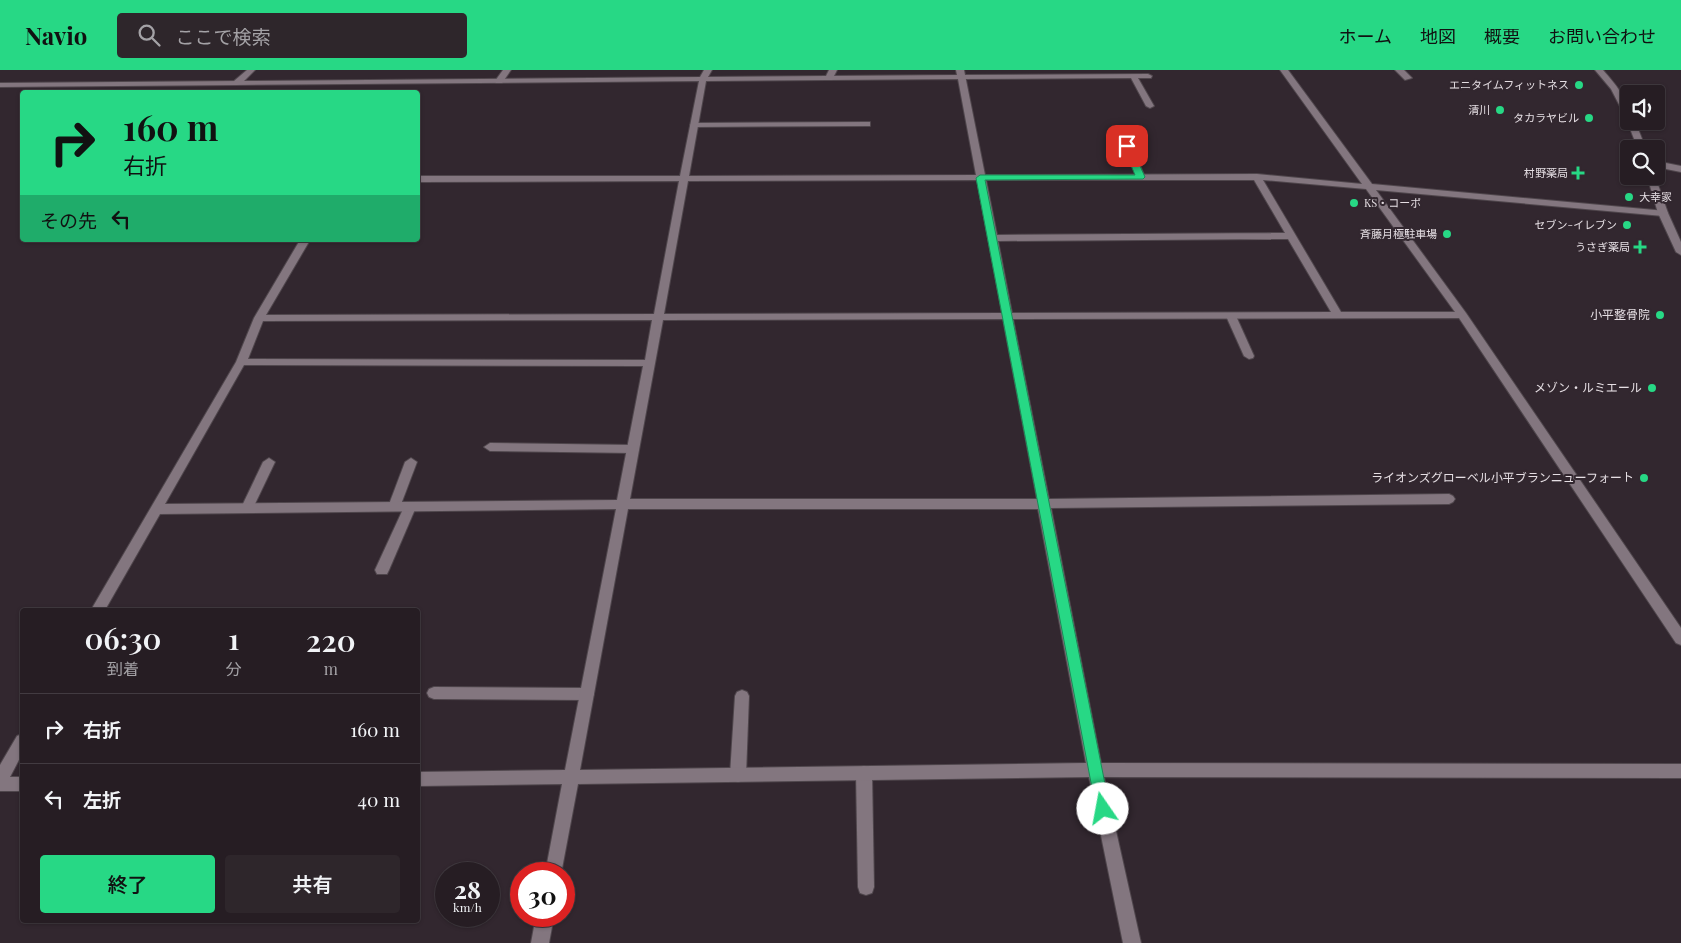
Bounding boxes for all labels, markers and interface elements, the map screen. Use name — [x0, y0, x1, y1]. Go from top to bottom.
search box — [117, 13, 467, 58]
text: Navio — [25, 19, 87, 51]
icon: search — [135, 21, 163, 49]
text: ここで検索 — [175, 23, 270, 49]
text: ホーム — [1339, 24, 1392, 48]
text: 地図 — [1420, 24, 1456, 48]
text: 概要 — [1484, 24, 1520, 48]
text: お問い合わせ — [1548, 24, 1656, 48]
place label: エニタイムフィットネス — [1449, 77, 1569, 92]
marker: エニタイムフィットネス — [1573, 79, 1585, 91]
map controls — [1620, 85, 1665, 185]
button: sound — [1620, 85, 1665, 130]
place label: 清川 — [1468, 102, 1490, 117]
text: 160 m — [123, 103, 218, 150]
marker: 清川 — [1494, 104, 1506, 116]
icon: right — [40, 110, 105, 175]
place label: タカラヤビル — [1513, 110, 1579, 125]
marker: タカラヤビル — [1583, 112, 1595, 124]
pin — [1106, 125, 1148, 167]
icon: arrive — [1113, 132, 1141, 160]
button: search — [1620, 140, 1665, 185]
text: 右折 — [123, 150, 167, 180]
place label: 村野薬局 — [1524, 165, 1568, 180]
marker: 村野薬局 — [1572, 167, 1584, 179]
place label: 大幸家 — [1639, 189, 1672, 204]
marker: 大幸家 — [1623, 191, 1635, 203]
place label: KS・コーポ — [1364, 195, 1421, 210]
marker: KS・コーポ — [1348, 197, 1360, 209]
icon: left — [107, 205, 135, 233]
text: その先 — [40, 207, 97, 233]
place label: セブン-イレブン — [1535, 217, 1617, 232]
marker: セブン-イレブン — [1621, 219, 1633, 231]
place label: 斉藤月極駐車場 — [1360, 226, 1437, 241]
marker: 斉藤月極駐車場 — [1441, 228, 1453, 240]
place label: うさぎ薬局 — [1575, 239, 1630, 254]
marker: うさぎ薬局 — [1634, 241, 1646, 253]
place label: 小平整骨院 — [1590, 306, 1650, 322]
marker: 小平整骨院 — [1654, 309, 1666, 321]
place label: メゾン・ルミエール — [1534, 379, 1642, 395]
marker: メゾン・ルミエール — [1646, 382, 1658, 394]
place label: ライオンズグローベル小平ブランニューフォート — [1371, 469, 1634, 485]
marker: ライオンズグローベル小平ブランニューフォート — [1638, 472, 1650, 484]
text: 06:30 — [84, 618, 161, 658]
text: 1 — [228, 618, 239, 658]
text: 220 — [306, 620, 356, 660]
text: 到着 — [107, 658, 139, 679]
text: 分 — [226, 658, 242, 679]
text: m — [324, 658, 338, 679]
icon: right — [40, 715, 68, 743]
text: 右折 — [83, 716, 121, 742]
text: 160 m — [350, 716, 400, 742]
position arrow — [1076, 782, 1128, 834]
icon: left — [40, 785, 68, 813]
text: 左折 — [83, 786, 121, 812]
text: 40 m — [358, 786, 400, 812]
button: 終了 — [40, 855, 215, 913]
button: 共有 — [225, 855, 400, 913]
speed limit sign: 30 — [510, 862, 575, 927]
text: 28 — [454, 872, 481, 905]
text: km/h — [453, 899, 482, 915]

